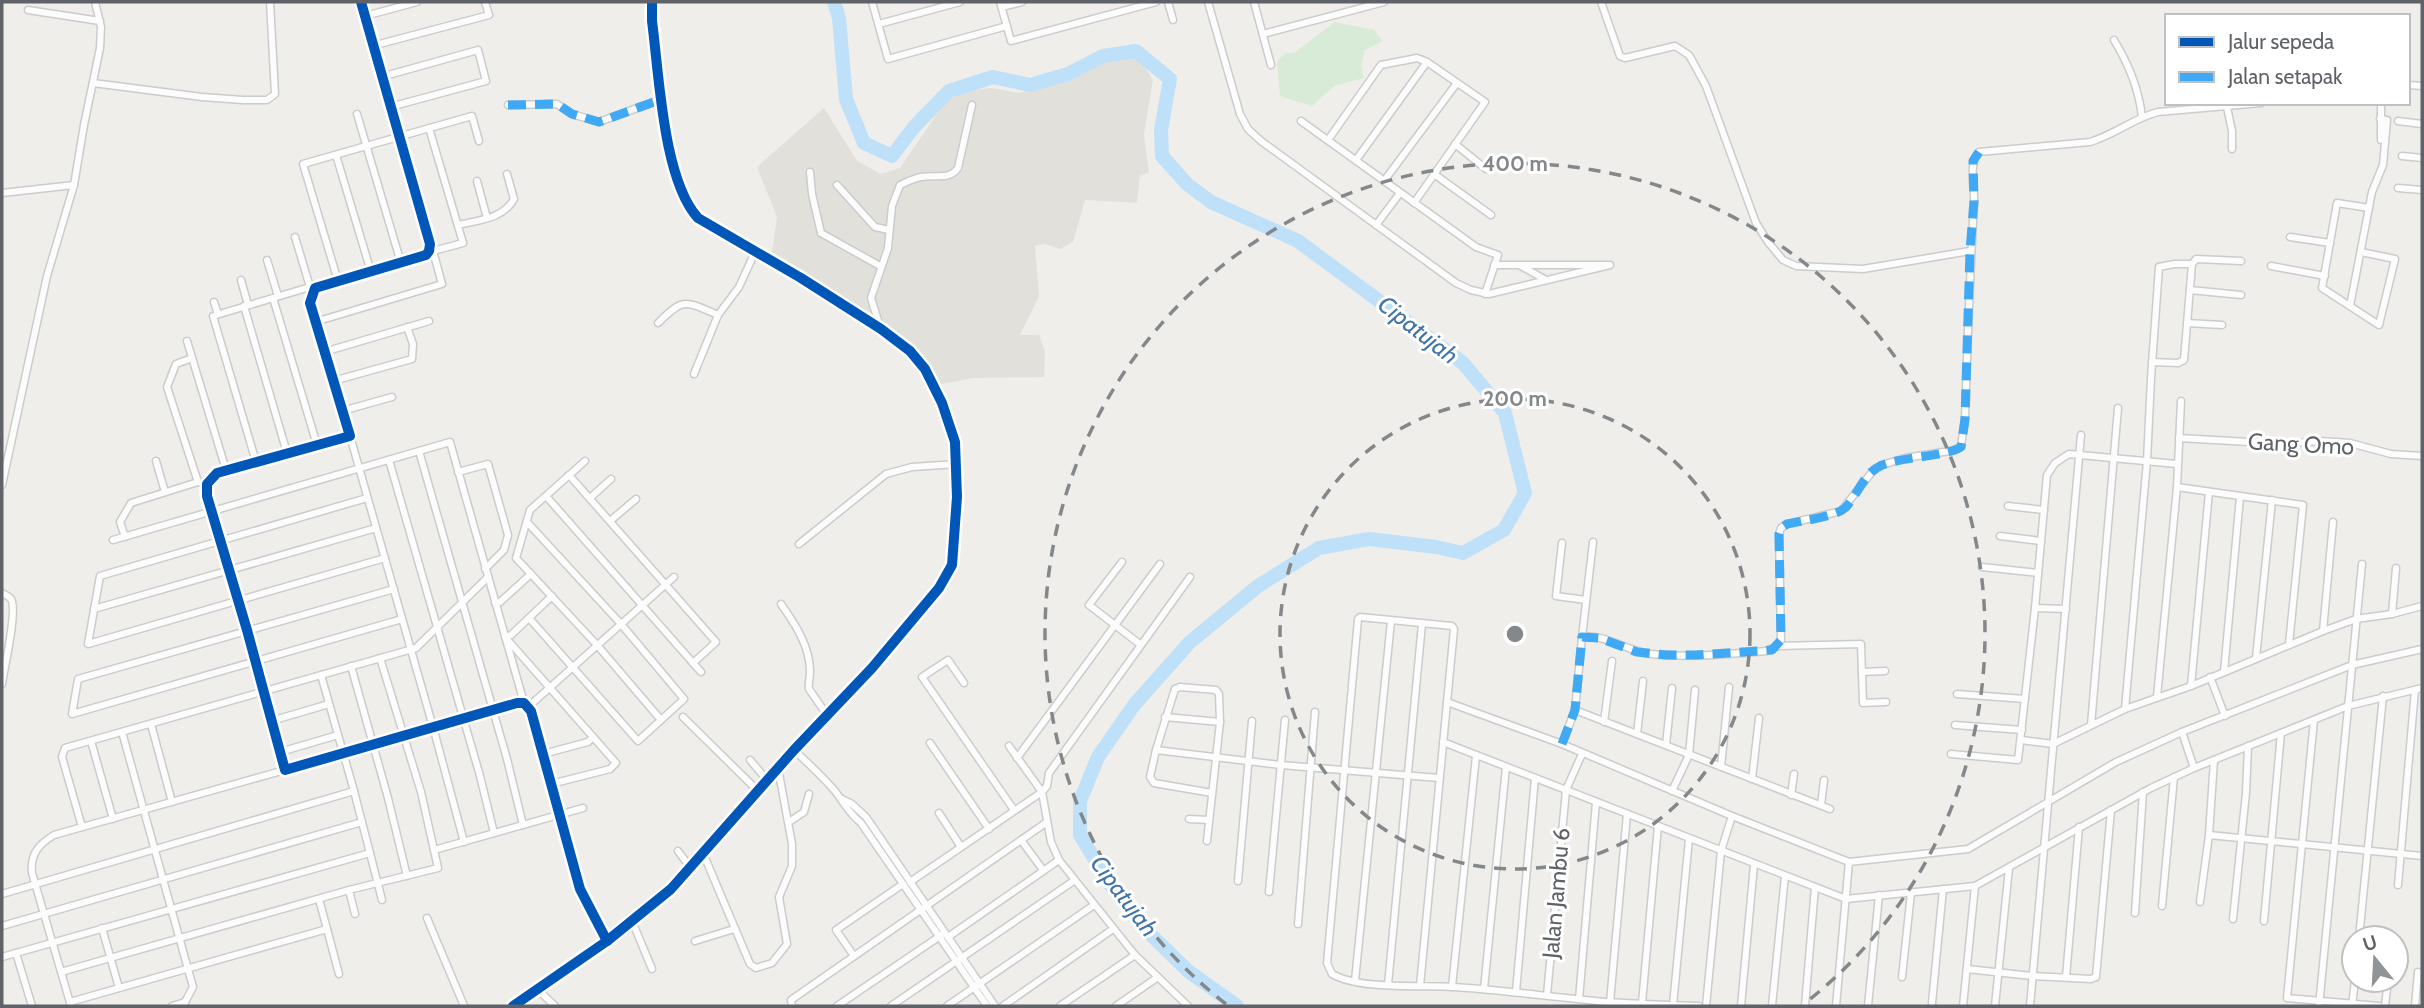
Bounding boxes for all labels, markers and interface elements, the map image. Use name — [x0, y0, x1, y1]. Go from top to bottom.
legend — [2165, 14, 2410, 105]
text: Jalur sepeda — [2227, 29, 2334, 54]
text: Jalan setapak — [2227, 64, 2343, 89]
text: 400 m — [1482, 151, 1548, 176]
water label: Cipatujah — [1372, 289, 1464, 370]
text: 200 m — [1483, 386, 1547, 411]
street label: Gang Omo — [2247, 427, 2355, 461]
centre of rings — [1503, 622, 1527, 646]
street label: Jalan Jambu 6 — [1536, 826, 1576, 961]
water label: Cipatujah — [1085, 849, 1164, 942]
north arrow — [2340, 924, 2410, 994]
text: U — [2360, 930, 2380, 956]

